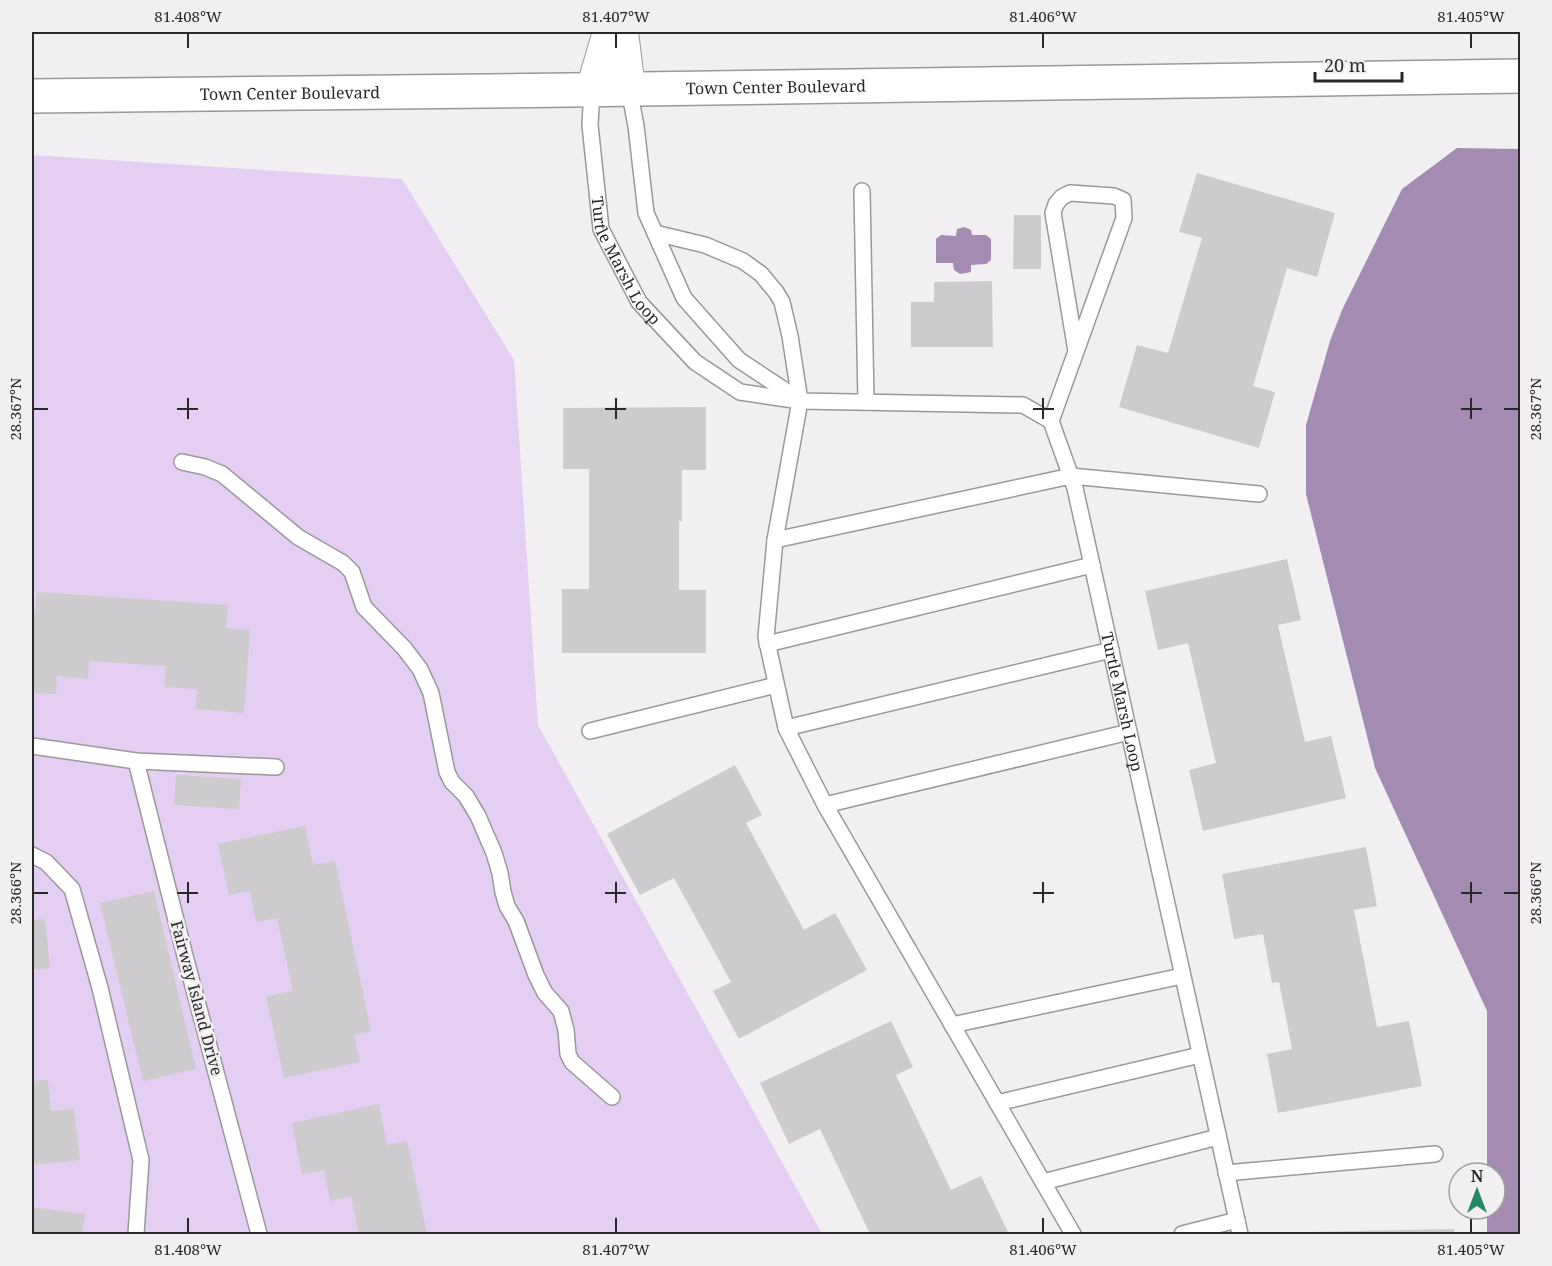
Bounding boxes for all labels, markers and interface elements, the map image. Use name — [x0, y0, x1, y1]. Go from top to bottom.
text: 81.408°W — [154, 6, 222, 26]
text: 81.407°W — [582, 6, 650, 26]
text: 81.406°W — [1009, 6, 1077, 26]
text: 81.405°W — [1437, 6, 1505, 26]
scale bar — [1315, 45, 1402, 83]
text: 20 m — [1324, 53, 1366, 77]
street label: Town Center Boulevard — [686, 75, 866, 99]
street label: Town Center Boulevard — [200, 81, 380, 105]
street label: Turtle Marsh Loop — [587, 195, 666, 329]
text: 28.367°N — [5, 377, 25, 441]
text: 28.367°N — [1525, 377, 1545, 441]
street label: Turtle Marsh Loop — [1096, 630, 1148, 773]
text: 28.366°N — [5, 861, 25, 925]
text: 28.366°N — [1525, 861, 1545, 925]
street label: Fairway Island Drive — [166, 918, 228, 1078]
north arrow — [1447, 1161, 1507, 1221]
text: N — [1471, 1165, 1484, 1187]
text: 81.408°W — [154, 1239, 222, 1259]
text: 81.407°W — [582, 1239, 650, 1259]
text: 81.406°W — [1009, 1239, 1077, 1259]
text: 81.405°W — [1437, 1239, 1505, 1259]

